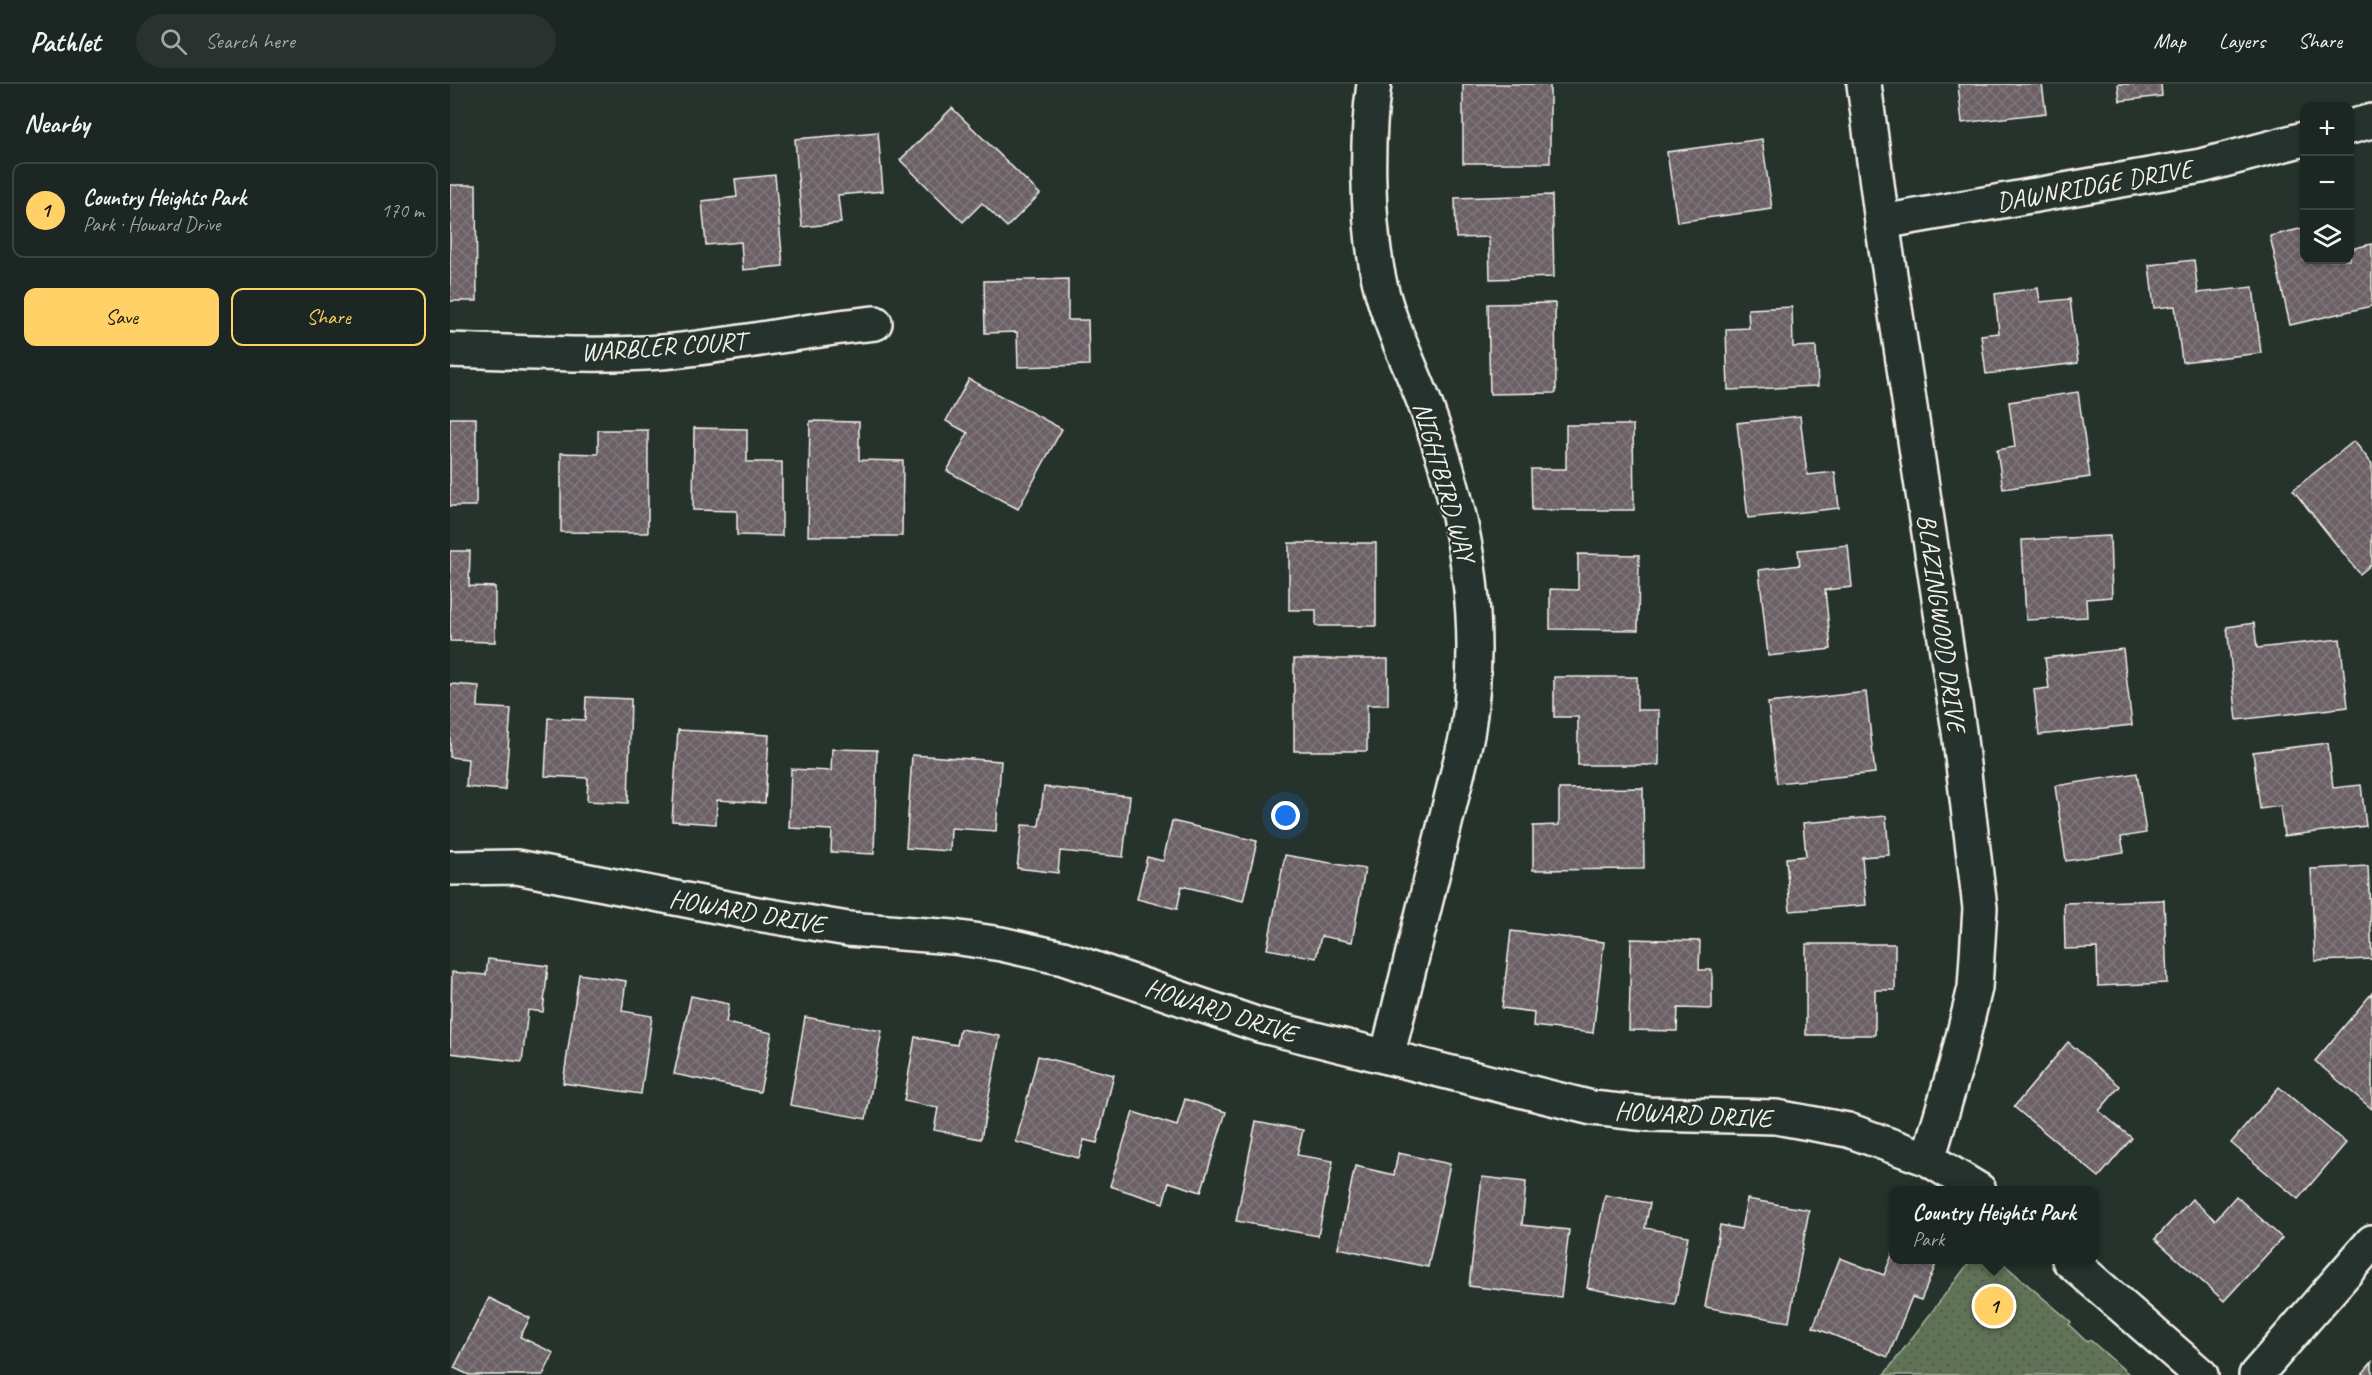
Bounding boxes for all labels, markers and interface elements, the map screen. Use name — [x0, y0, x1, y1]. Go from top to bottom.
search box — [136, 14, 556, 68]
text: Pathlet — [30, 24, 100, 59]
icon: search — [157, 25, 190, 58]
text: Search here — [205, 27, 295, 55]
text: Map — [2153, 28, 2186, 54]
text: Layers — [2219, 28, 2265, 54]
text: Share — [2298, 28, 2342, 54]
map controls — [2300, 102, 2354, 264]
button: + — [2300, 102, 2354, 156]
text: Nearby — [24, 107, 89, 140]
street label: DAWNRIDGE DRIVE — [1994, 151, 2198, 219]
button: − — [2300, 156, 2354, 210]
text: Country Heights Park — [83, 184, 246, 212]
text: 1 — [41, 198, 50, 223]
text: 170 m — [381, 198, 424, 223]
button: layers — [2300, 210, 2354, 264]
text: Park · Howard Drive — [83, 212, 220, 237]
button: Save — [24, 288, 219, 346]
button: Share — [231, 288, 426, 346]
street label: WARBLER COURT — [580, 324, 752, 369]
street label: NIGHTBIRD WAY — [1406, 398, 1484, 570]
street label: BLAZINGWOOD DRIVE — [1910, 512, 1974, 738]
your location — [1271, 801, 1300, 830]
street label: HOWARD DRIVE — [667, 882, 830, 942]
street label: HOWARD DRIVE — [1141, 971, 1304, 1051]
street label: HOWARD DRIVE — [1614, 1094, 1775, 1135]
popup — [1889, 1186, 2099, 1264]
text: Country Heights Park — [1913, 1199, 2075, 1227]
text: Park — [1913, 1227, 1944, 1252]
pin: 1 — [1974, 1284, 2014, 1328]

